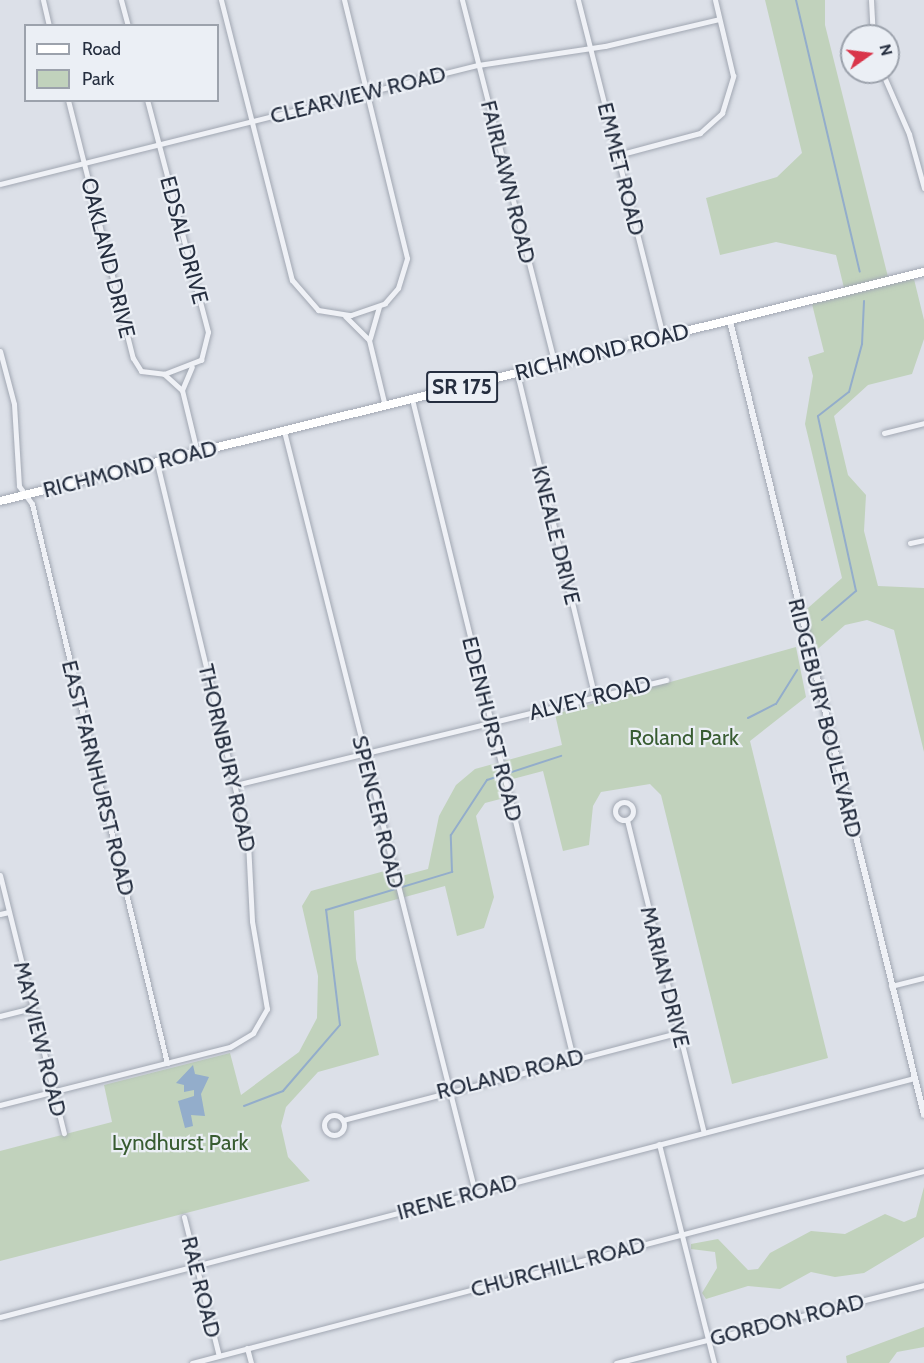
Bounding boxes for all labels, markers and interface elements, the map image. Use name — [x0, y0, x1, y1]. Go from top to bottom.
legend — [24, 24, 219, 102]
north arrow — [840, 24, 900, 84]
text: Road — [82, 38, 121, 60]
text: N — [875, 42, 897, 58]
street label: CLEARVIEW ROAD — [267, 60, 449, 130]
text: Park — [82, 68, 114, 90]
street label: FAIRLAWN ROAD — [475, 98, 541, 266]
street label: EMMET ROAD — [592, 100, 650, 238]
street label: EDSAL DRIVE — [154, 173, 214, 307]
street label: OAKLAND DRIVE — [75, 175, 141, 341]
street label: RICHMOND ROAD — [512, 318, 692, 386]
road number: SR 175 — [426, 369, 498, 405]
street label: RICHMOND ROAD — [40, 435, 220, 503]
street label: KNEALE DRIVE — [526, 463, 586, 607]
street label: RIDGEBURY BOULEVARD — [782, 596, 868, 840]
street label: EDENHURST ROAD — [456, 634, 528, 824]
street label: EAST FARNHURST ROAD — [56, 658, 140, 898]
street label: THORNBURY ROAD — [193, 662, 261, 854]
street label: ALVEY ROAD — [526, 670, 654, 726]
park label: Roland Park — [629, 725, 739, 751]
street label: SPENCER ROAD — [346, 733, 410, 891]
street label: MARIAN DRIVE — [635, 904, 695, 1050]
street label: MAYVIEW ROAD — [8, 959, 72, 1119]
street label: ROLAND ROAD — [434, 1043, 586, 1105]
park label: Lyndhurst Park — [112, 1130, 248, 1156]
street label: IRENE ROAD — [394, 1168, 520, 1226]
street label: CHURCHILL ROAD — [468, 1231, 648, 1303]
street label: RAE ROAD — [176, 1234, 226, 1340]
street label: GORDON ROAD — [707, 1288, 867, 1352]

